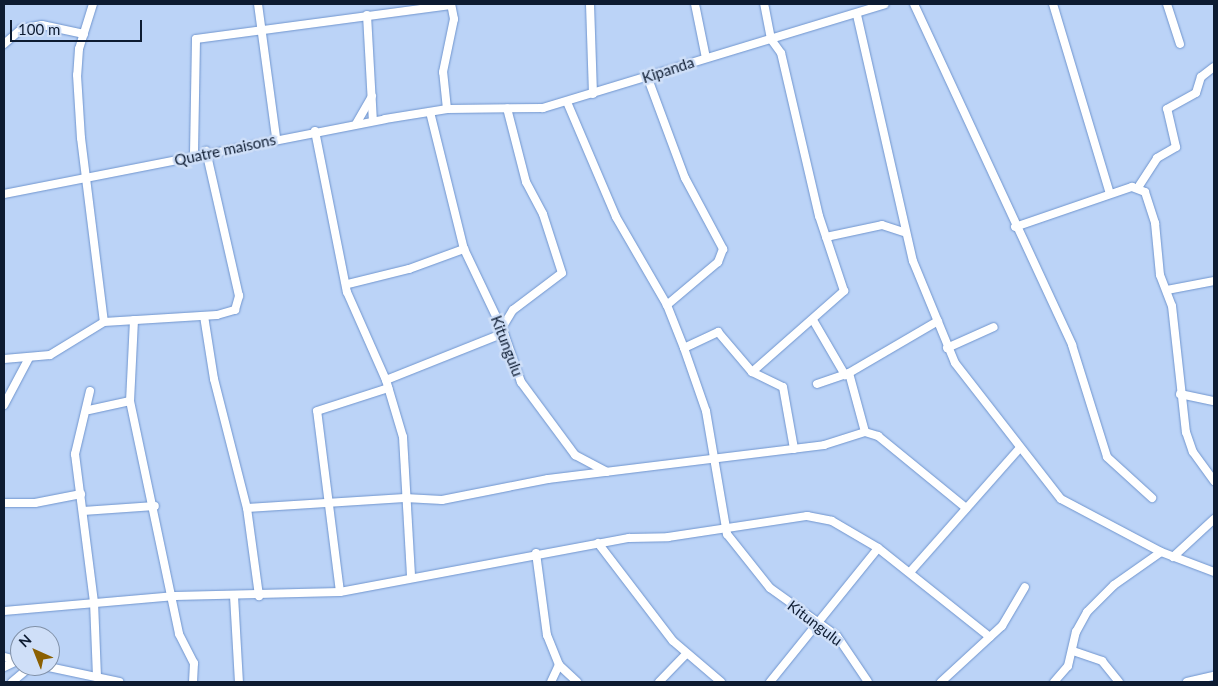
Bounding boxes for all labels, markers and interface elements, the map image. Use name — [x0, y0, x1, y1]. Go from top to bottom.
scale bar — [12, 10, 145, 42]
text: 100 m — [18, 20, 60, 38]
street label: Kipanda — [640, 53, 696, 87]
street label: Quatre maisons — [173, 130, 277, 170]
street label: Kitungulu — [487, 313, 527, 379]
street label: Kitungulu — [784, 597, 846, 649]
north arrow — [10, 626, 60, 676]
text: N — [15, 631, 35, 650]

